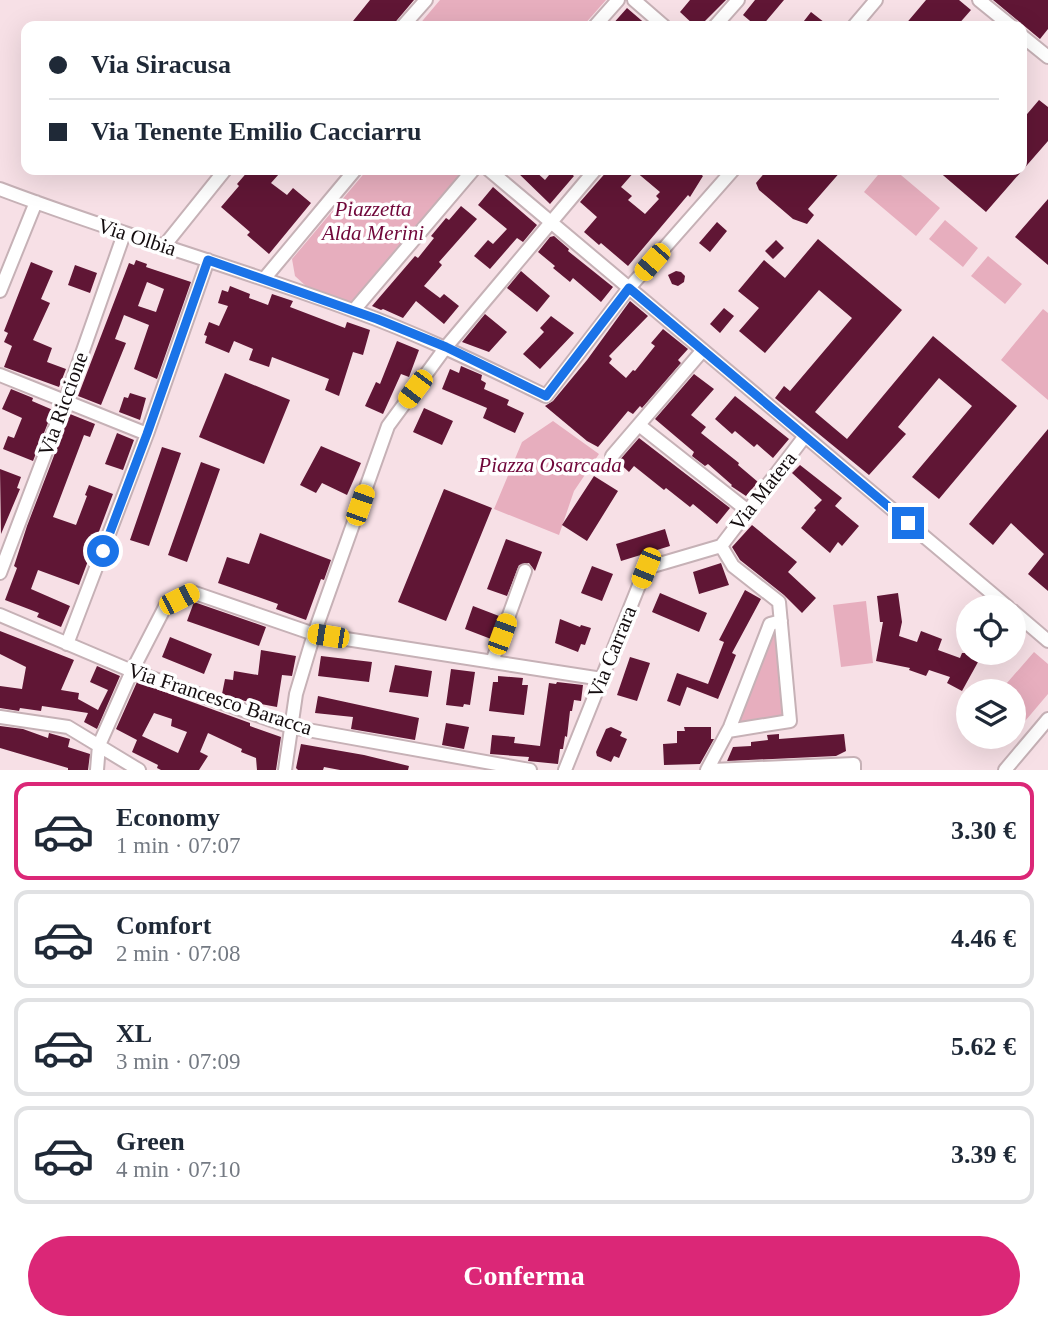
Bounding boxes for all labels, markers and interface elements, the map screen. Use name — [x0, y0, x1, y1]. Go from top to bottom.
text: Via Siracusa — [91, 50, 231, 79]
text: Via Tenente Emilio Cacciarru — [91, 117, 422, 146]
park label: Piazzetta Alda Merini — [320, 197, 424, 245]
street label: Via Olbia — [95, 213, 180, 261]
car — [631, 239, 674, 285]
street label: Via Riccione — [33, 349, 93, 459]
car — [394, 366, 437, 412]
street label: Via Matera — [725, 446, 802, 535]
park label: Piazza Osarcada — [477, 453, 622, 477]
car — [344, 482, 377, 528]
route end — [892, 507, 924, 539]
route start — [87, 535, 119, 567]
car — [629, 545, 664, 591]
car — [156, 580, 203, 618]
map controls — [956, 595, 1026, 749]
button: locate — [956, 595, 1026, 665]
street label: Via Carrara — [583, 602, 642, 702]
car — [485, 611, 520, 657]
car — [306, 622, 351, 650]
street label: Via Francesco Baracca — [125, 658, 316, 740]
button: layers — [956, 679, 1026, 749]
icon: car — [32, 800, 95, 863]
text: Economy — [116, 803, 220, 832]
text: 3.30 € — [951, 816, 1016, 845]
text: 1 min · 07:07 — [116, 833, 241, 858]
icon: car — [32, 908, 95, 971]
text: Comfort — [116, 911, 211, 940]
text: 4.46 € — [951, 924, 1016, 953]
text: 2 min · 07:08 — [116, 941, 241, 966]
icon: car — [32, 1016, 95, 1079]
text: XL — [116, 1019, 152, 1048]
text: 5.62 € — [951, 1032, 1016, 1061]
text: 3 min · 07:09 — [116, 1049, 241, 1074]
icon: car — [32, 1124, 95, 1187]
text: Green — [116, 1127, 185, 1156]
text: 3.39 € — [951, 1140, 1016, 1169]
text: 4 min · 07:10 — [116, 1157, 241, 1182]
button: Conferma — [28, 1236, 1020, 1316]

